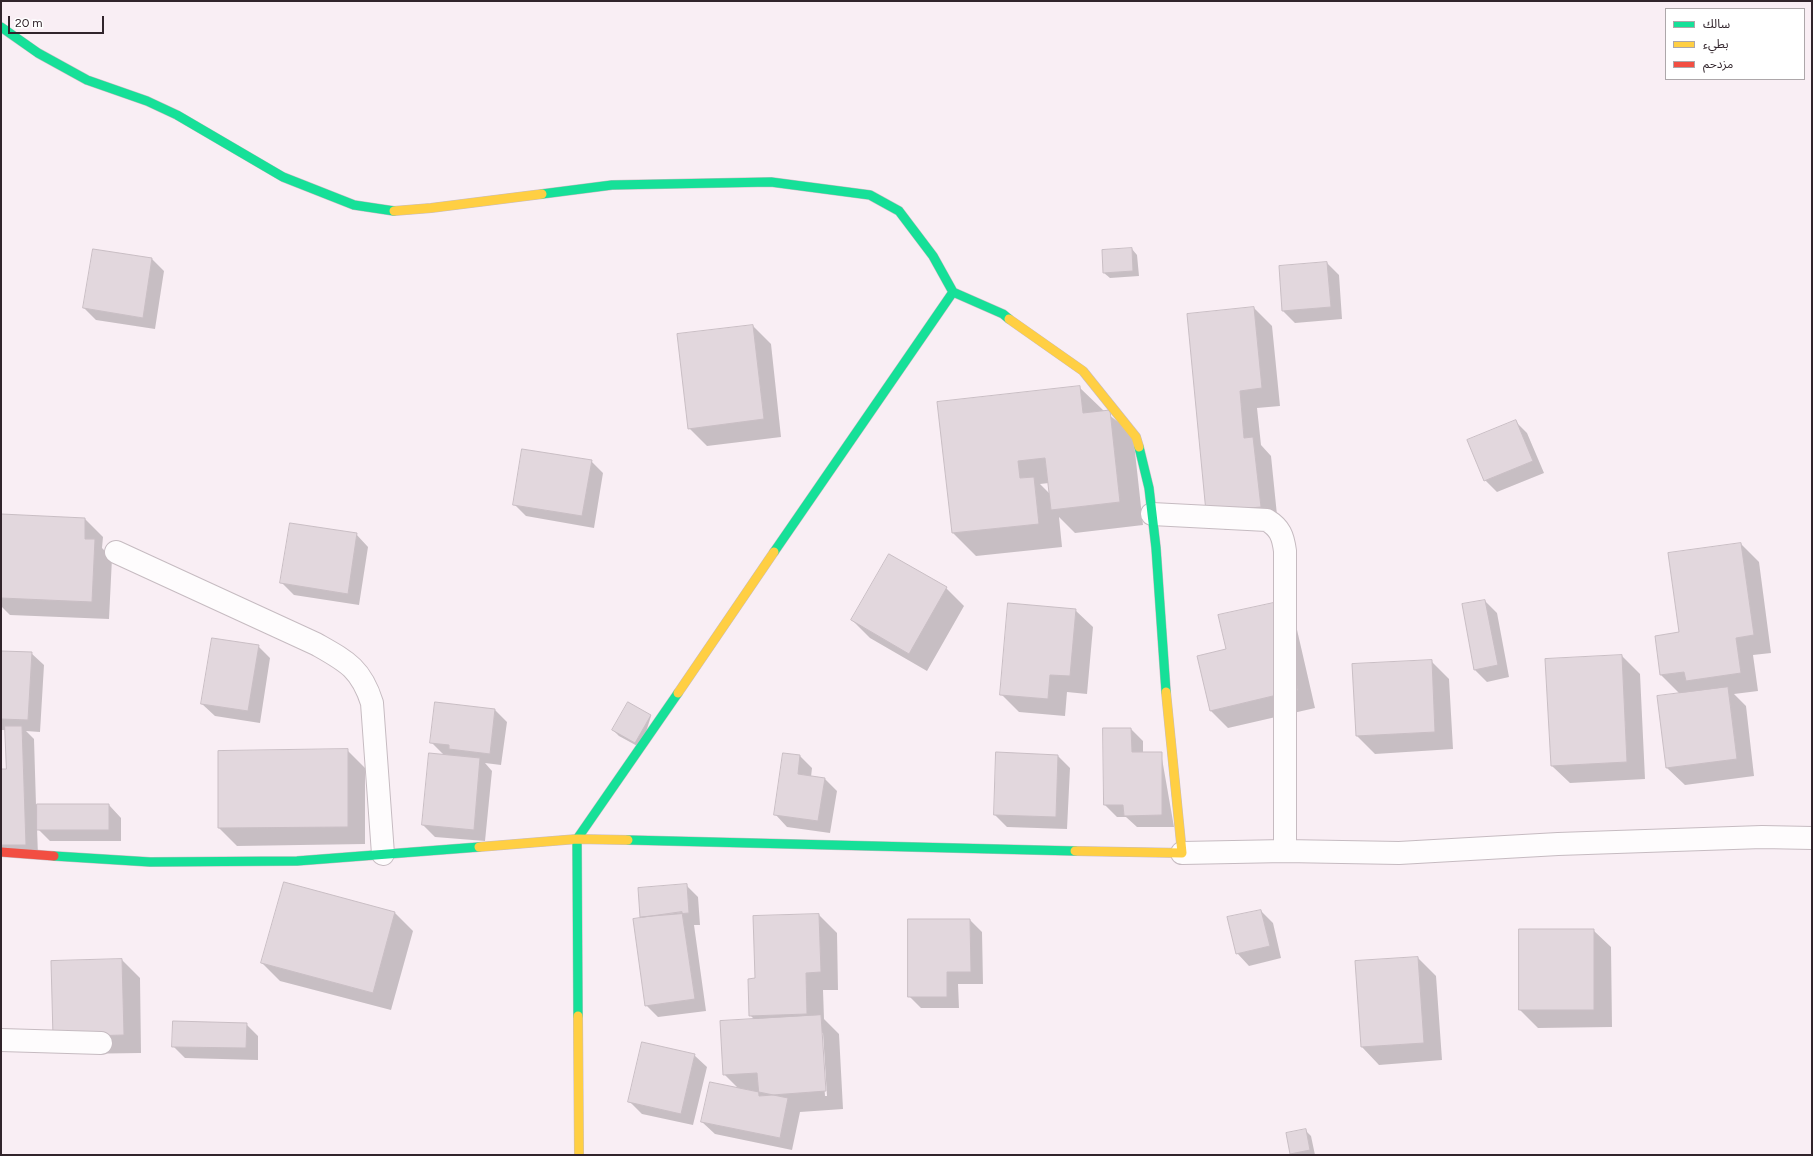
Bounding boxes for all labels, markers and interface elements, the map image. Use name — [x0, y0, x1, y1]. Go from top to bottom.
scale bar — [10, 8, 106, 34]
legend — [1665, 8, 1805, 80]
text: 20 m — [15, 16, 43, 30]
text: سالك — [1703, 17, 1730, 31]
text: بطيء — [1703, 37, 1729, 51]
text: مزدحم — [1703, 57, 1733, 71]

